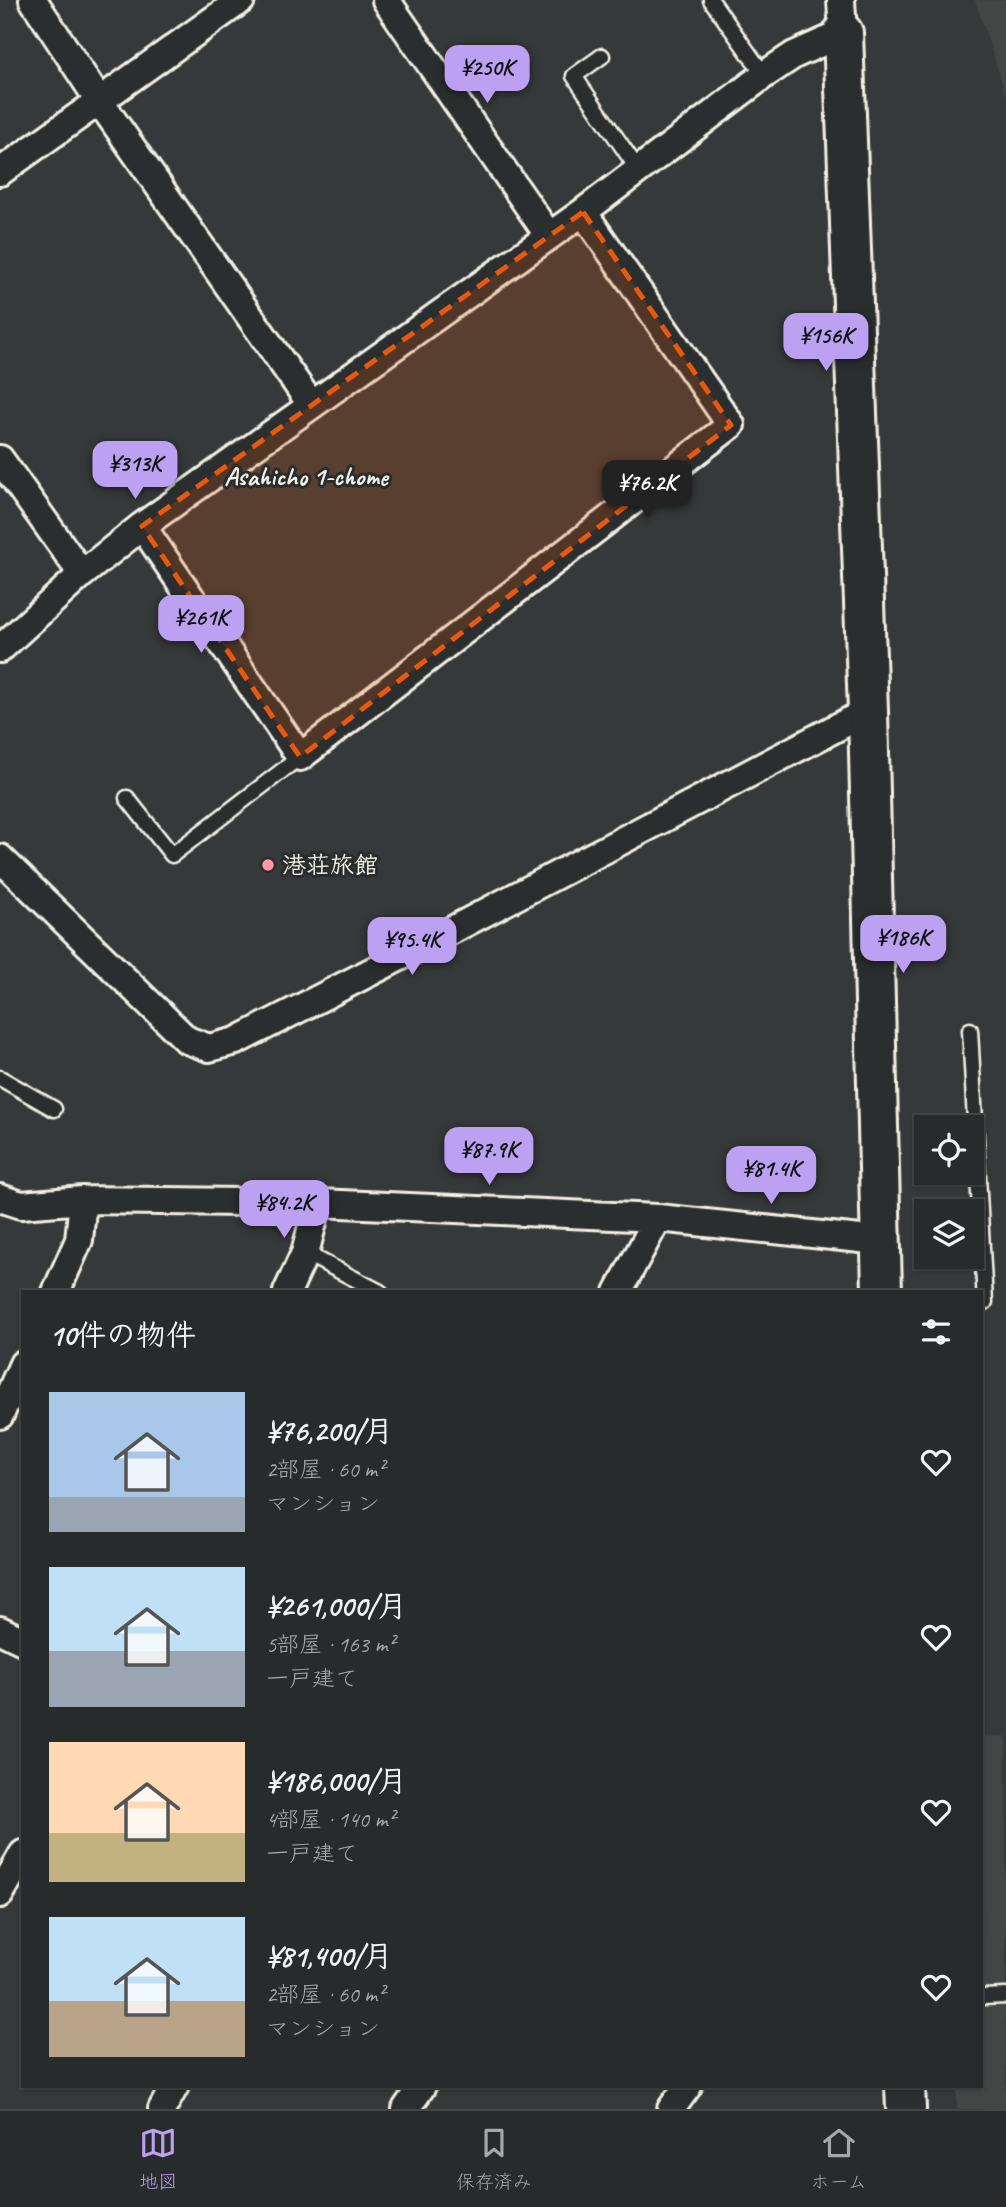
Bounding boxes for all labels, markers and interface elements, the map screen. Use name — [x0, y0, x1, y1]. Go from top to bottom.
pin: ¥250K — [438, 46, 536, 105]
text: ¥250K — [461, 53, 513, 82]
pin: ¥156K — [777, 314, 875, 373]
text: ¥156K — [799, 321, 853, 350]
pin: ¥313K — [86, 442, 184, 501]
text: ¥313K — [108, 449, 162, 478]
district label: Asahicho 1-chome — [224, 460, 390, 493]
pin: ¥76.2K — [590, 461, 704, 520]
text: ¥76.2K — [618, 468, 676, 497]
pin: ¥261K — [152, 596, 250, 655]
text: ¥261K — [174, 603, 228, 632]
place label: 港荘旅館 — [282, 850, 378, 880]
marker: 港荘旅館 — [260, 857, 276, 873]
pin: ¥186K — [854, 916, 952, 975]
pin: ¥95.4K — [355, 918, 469, 977]
text: ¥186K — [876, 923, 930, 952]
text: ¥95.4K — [384, 925, 441, 954]
map controls — [914, 1115, 984, 1269]
button: locate — [914, 1115, 984, 1185]
pin: ¥87.9K — [432, 1128, 546, 1187]
text: ¥87.9K — [460, 1135, 518, 1164]
pin: ¥81.4K — [714, 1146, 828, 1206]
text: ¥81.4K — [742, 1154, 800, 1183]
pin: ¥84.2K — [227, 1180, 341, 1240]
text: ¥84.2K — [255, 1188, 313, 1217]
button: layers — [914, 1199, 984, 1269]
icon: filters — [917, 1313, 955, 1351]
text: 10件の物件 — [49, 1316, 196, 1354]
text: ¥76,200/月 — [266, 1412, 393, 1450]
icon: home — [105, 1420, 189, 1504]
icon: heart — [917, 1443, 955, 1481]
text: 2部屋 · 60 m² — [266, 1455, 384, 1484]
text: マンション — [266, 1489, 380, 1518]
text: ¥261,000/月 — [266, 1587, 407, 1625]
icon: home — [105, 1595, 189, 1679]
icon: heart — [917, 1618, 955, 1656]
text: 5部屋 · 163 m² — [266, 1630, 395, 1659]
text: 一戸建て — [266, 1664, 358, 1693]
text: ¥186,000/月 — [266, 1762, 407, 1800]
icon: home — [105, 1770, 189, 1854]
icon: heart — [917, 1793, 955, 1831]
text: 4部屋 · 140 m² — [266, 1805, 395, 1834]
text: 一戸建て — [266, 1839, 358, 1868]
text: ¥81,400/月 — [266, 1937, 393, 1975]
icon: home — [105, 1945, 189, 2029]
icon: heart — [917, 1968, 955, 2006]
text: 2部屋 · 60 m² — [266, 1980, 384, 2009]
text: マンション — [266, 2014, 380, 2043]
tab: 地図 — [139, 2124, 177, 2194]
tab: 保存済み — [456, 2124, 532, 2194]
tab: ホーム — [810, 2124, 867, 2194]

